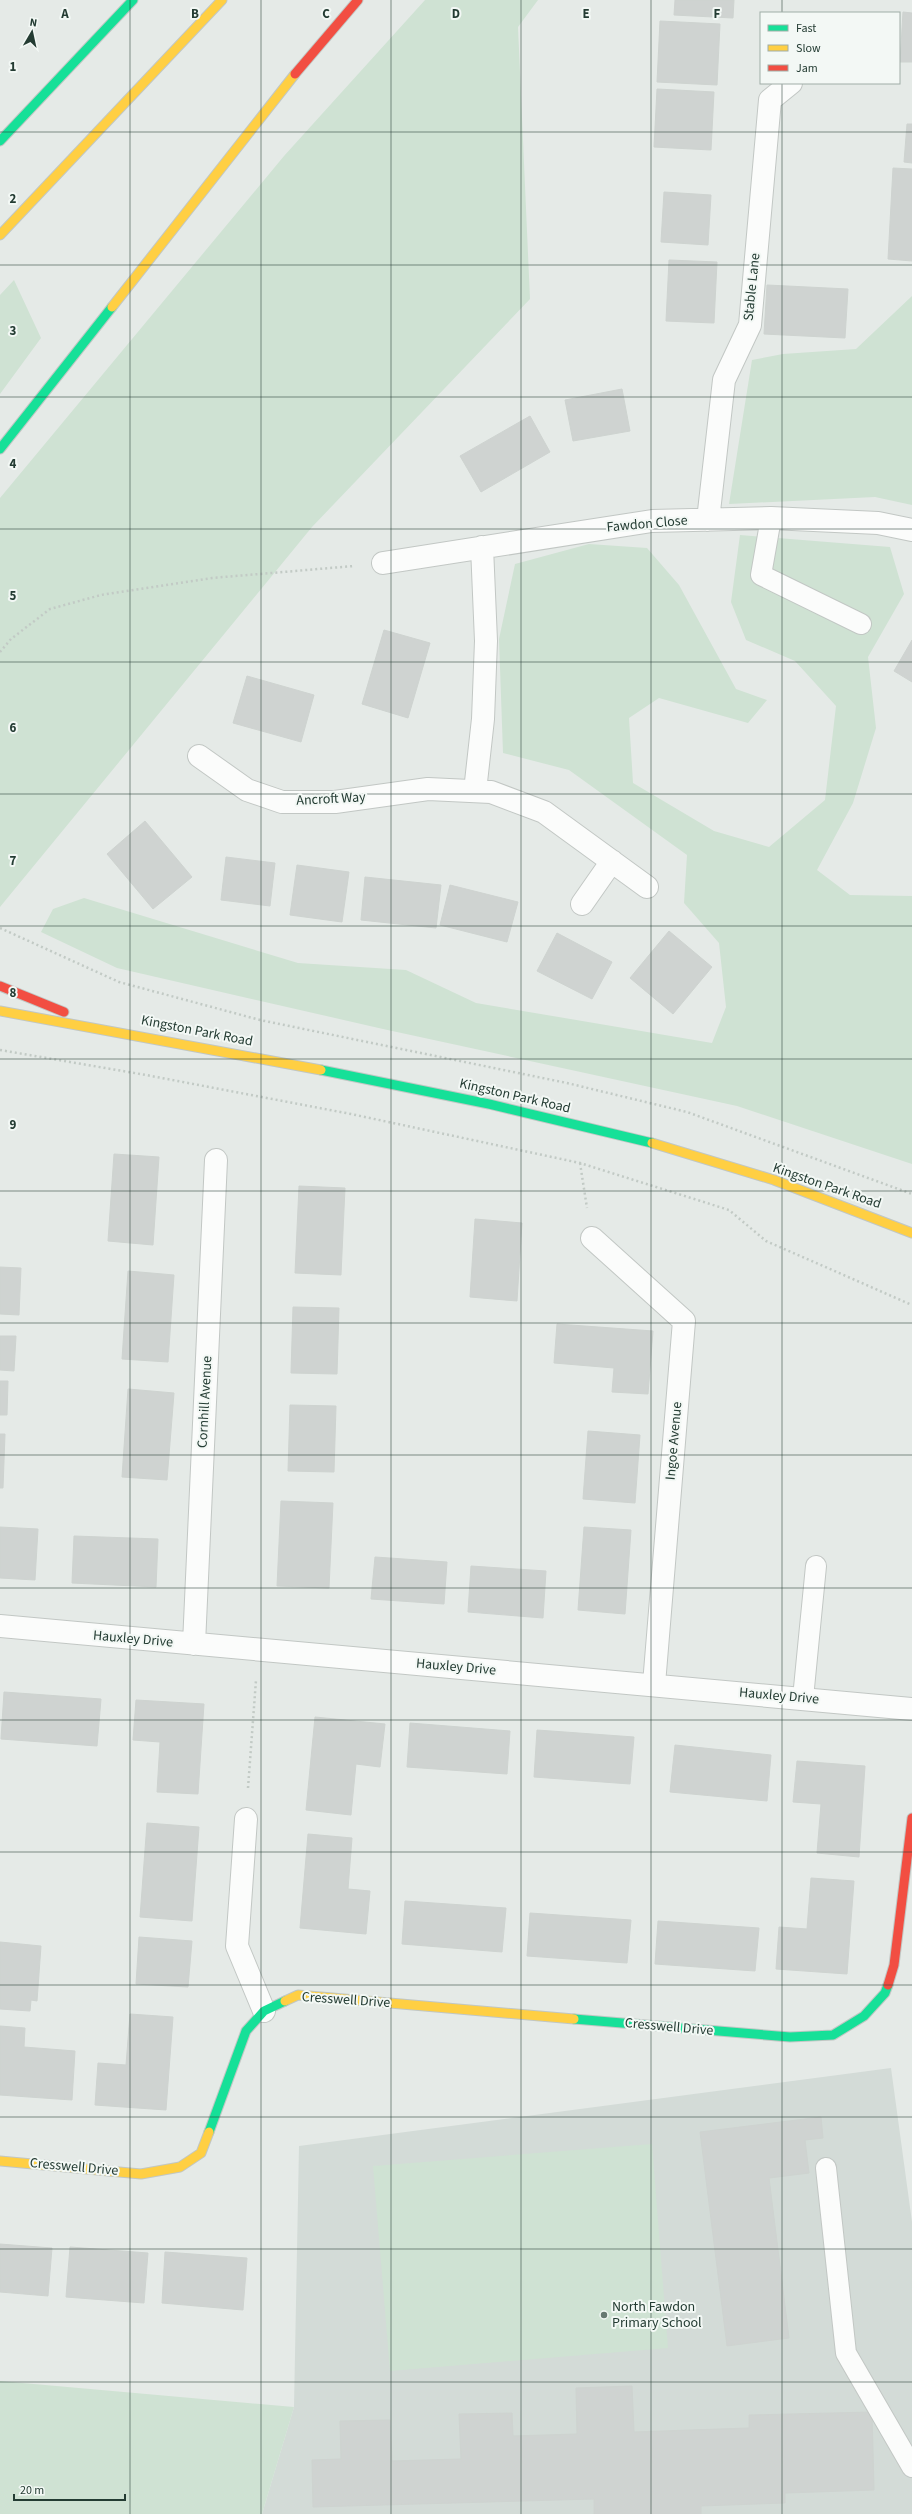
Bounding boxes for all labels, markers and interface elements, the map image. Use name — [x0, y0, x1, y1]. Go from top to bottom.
text: A — [60, 5, 69, 23]
text: B — [191, 5, 199, 23]
text: C — [322, 5, 330, 23]
text: D — [452, 5, 460, 23]
text: E — [582, 5, 590, 23]
text: F — [714, 5, 721, 23]
north arrow — [12, 12, 52, 52]
legend — [760, 12, 900, 84]
text: N — [29, 15, 38, 31]
text: Fast — [796, 20, 816, 37]
text: Slow — [796, 40, 821, 57]
text: 1 — [10, 58, 17, 76]
text: Jam — [796, 60, 818, 77]
text: 2 — [10, 190, 17, 208]
street label: Stable Lane — [738, 252, 766, 322]
text: 3 — [10, 322, 17, 340]
text: 4 — [10, 455, 17, 473]
street label: Fawdon Close — [606, 510, 688, 538]
text: 5 — [10, 587, 17, 605]
text: 6 — [10, 719, 17, 737]
street label: Ancroft Way — [296, 787, 367, 811]
text: 7 — [10, 852, 17, 870]
text: 8 — [10, 984, 17, 1002]
street label: Kingston Park Road — [139, 1010, 255, 1052]
street label: Kingston Park Road — [457, 1073, 573, 1119]
text: 9 — [10, 1116, 17, 1134]
street label: Kingston Park Road — [770, 1158, 884, 1214]
street label: Cornhill Avenue — [193, 1355, 217, 1449]
street label: Ingoe Avenue — [661, 1401, 687, 1481]
street label: Hauxley Drive — [92, 1626, 174, 1652]
street label: Hauxley Drive — [415, 1654, 497, 1680]
street label: Hauxley Drive — [738, 1683, 820, 1709]
street label: Cresswell Drive — [301, 1987, 391, 2013]
street label: Cresswell Drive — [624, 2013, 714, 2041]
street label: Cresswell Drive — [29, 2153, 119, 2181]
place label: North Fawdon Primary School — [612, 2297, 702, 2333]
marker: North Fawdon Primary School — [599, 2310, 609, 2320]
scale bar — [14, 2476, 125, 2502]
text: 20 m — [20, 2482, 44, 2499]

